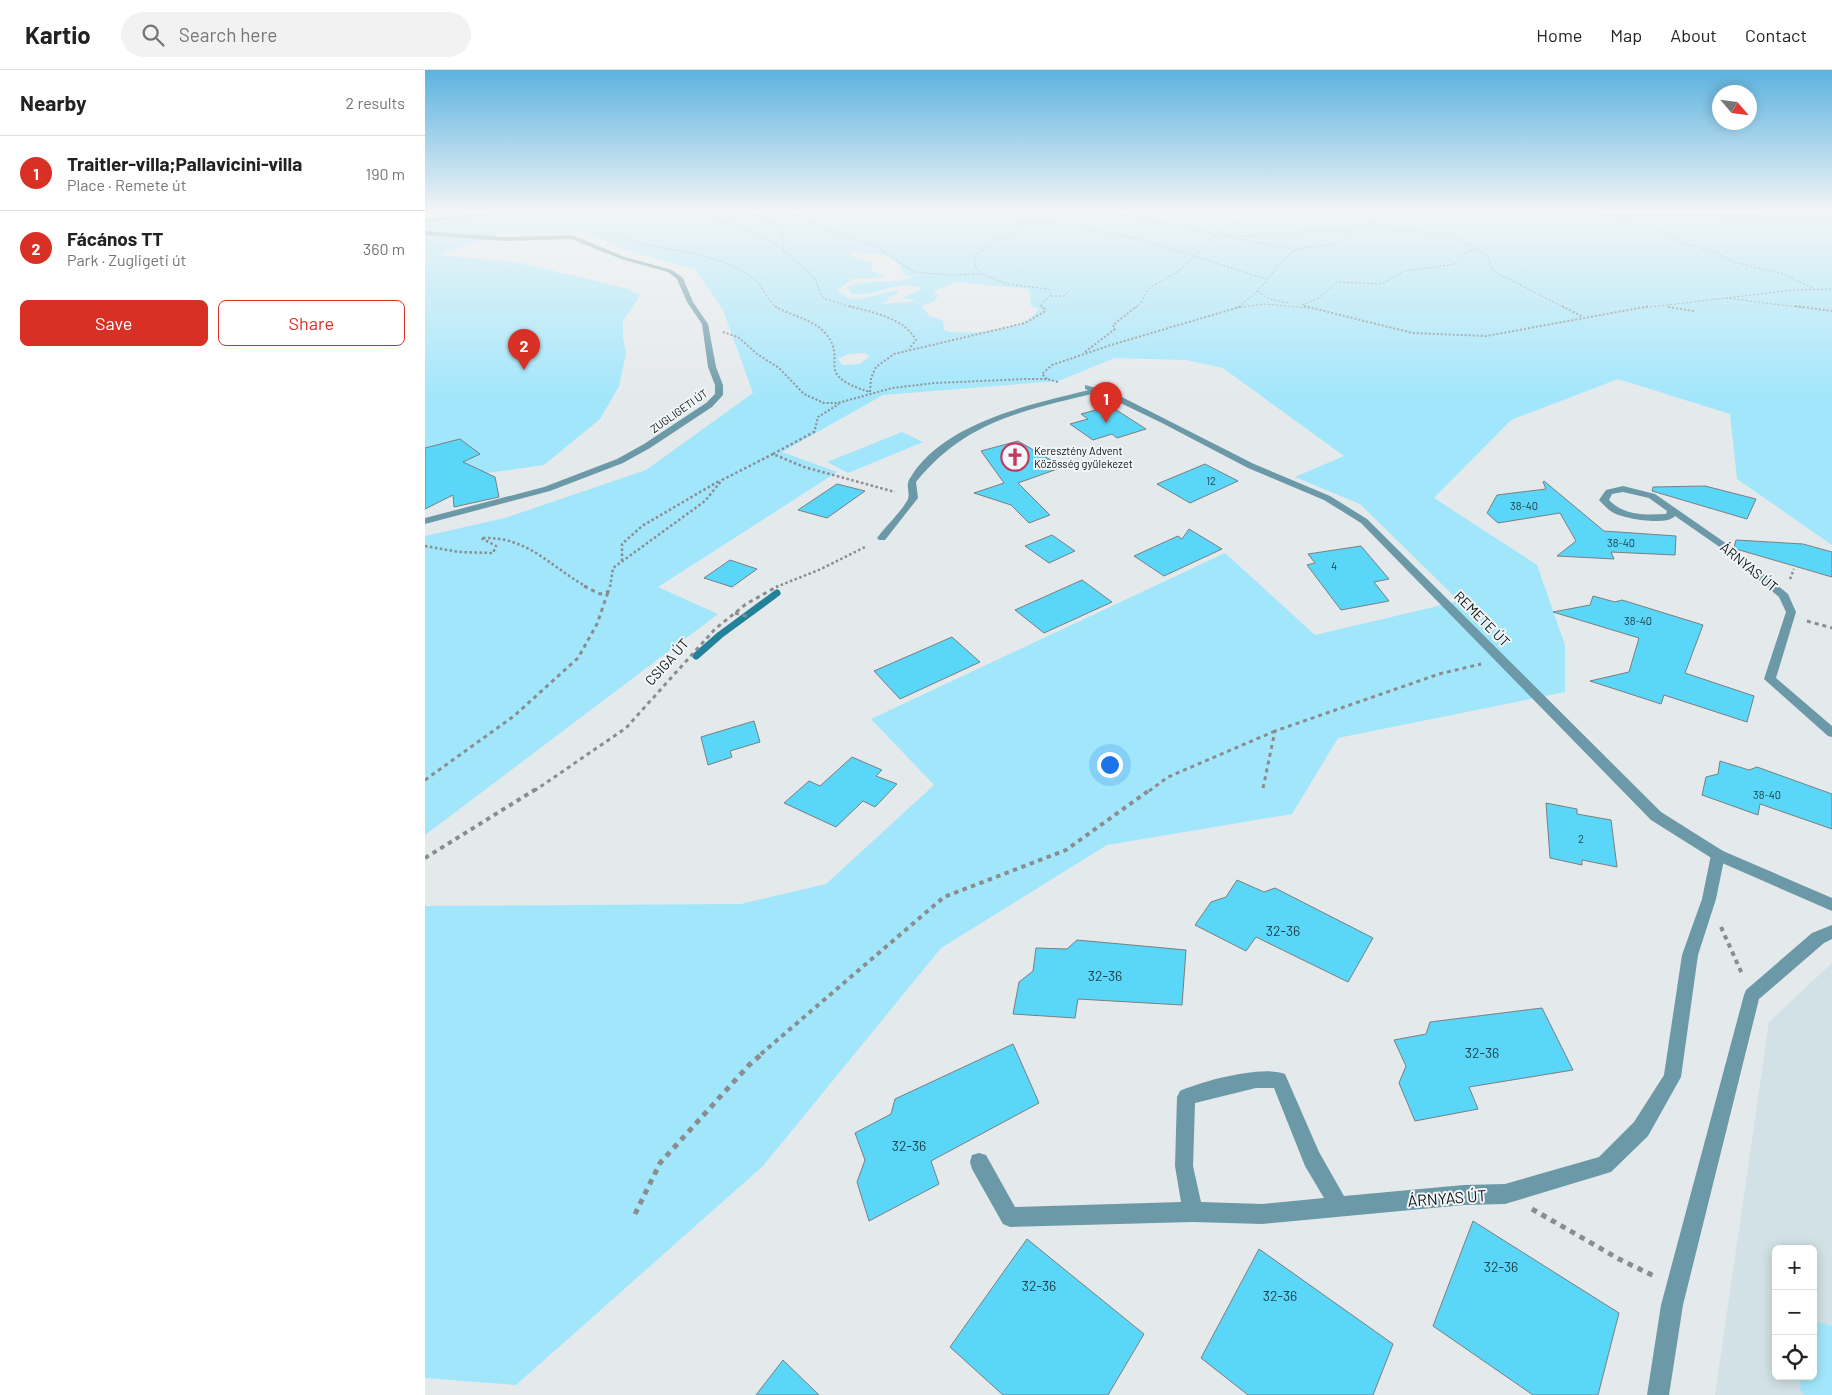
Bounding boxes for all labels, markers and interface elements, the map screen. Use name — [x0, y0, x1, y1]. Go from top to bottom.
search box — [121, 12, 471, 57]
text: Kartio — [25, 20, 91, 49]
icon: search — [139, 21, 167, 49]
text: Search here — [179, 23, 277, 46]
text: Home — [1536, 24, 1582, 46]
text: Map — [1610, 24, 1642, 46]
text: About — [1670, 24, 1717, 46]
text: Contact — [1745, 24, 1807, 46]
north arrow — [1712, 85, 1757, 130]
text: Nearby — [20, 90, 86, 115]
text: 2 results — [346, 93, 405, 112]
text: Traitler-villa;Pallavicini-villa — [67, 152, 302, 175]
text: 1 — [33, 164, 39, 183]
text: 190 m — [366, 164, 405, 183]
text: Place · Remete út — [67, 175, 186, 194]
text: Fácános TT — [67, 227, 163, 250]
text: 2 — [32, 239, 40, 258]
text: 360 m — [363, 239, 405, 258]
text: Park · Zugligeti út — [67, 250, 186, 269]
button: Save — [20, 300, 208, 346]
button: Share — [218, 300, 405, 346]
pin: 2 — [508, 329, 540, 370]
pin: 1 — [1090, 382, 1122, 423]
street label: ZUGLIGETI ÚT — [648, 386, 710, 435]
church icon: Keresztény Advent Közösség gyülekezet — [1000, 442, 1030, 472]
place label: Keresztény Advent Közösség gyülekezet — [1034, 444, 1133, 470]
house number: 12 — [1206, 474, 1216, 487]
house number: 38-40 — [1510, 499, 1538, 512]
house number: 38-40 — [1607, 536, 1635, 549]
street label: ÁRNYAS ÚT — [1717, 538, 1782, 595]
house number: 4 — [1331, 559, 1337, 572]
street label: REMETE ÚT — [1451, 587, 1514, 650]
house number: 38-40 — [1624, 614, 1652, 627]
street label: CSIGA ÚT — [641, 635, 692, 689]
your location — [1097, 752, 1123, 778]
house number: 38-40 — [1753, 788, 1781, 801]
house number: 2 — [1578, 832, 1584, 845]
house number: 32-36 — [1266, 922, 1300, 939]
house number: 32-36 — [1088, 967, 1122, 984]
house number: 32-36 — [1465, 1044, 1499, 1061]
house number: 32-36 — [892, 1137, 926, 1154]
street label: ÁRNYAS ÚT — [1407, 1185, 1487, 1210]
map controls — [1772, 1245, 1817, 1380]
button: + — [1772, 1245, 1817, 1290]
house number: 32-36 — [1484, 1258, 1518, 1275]
house number: 32-36 — [1022, 1277, 1056, 1294]
house number: 32-36 — [1263, 1287, 1297, 1304]
button: − — [1772, 1290, 1817, 1335]
button: locate — [1772, 1335, 1817, 1380]

